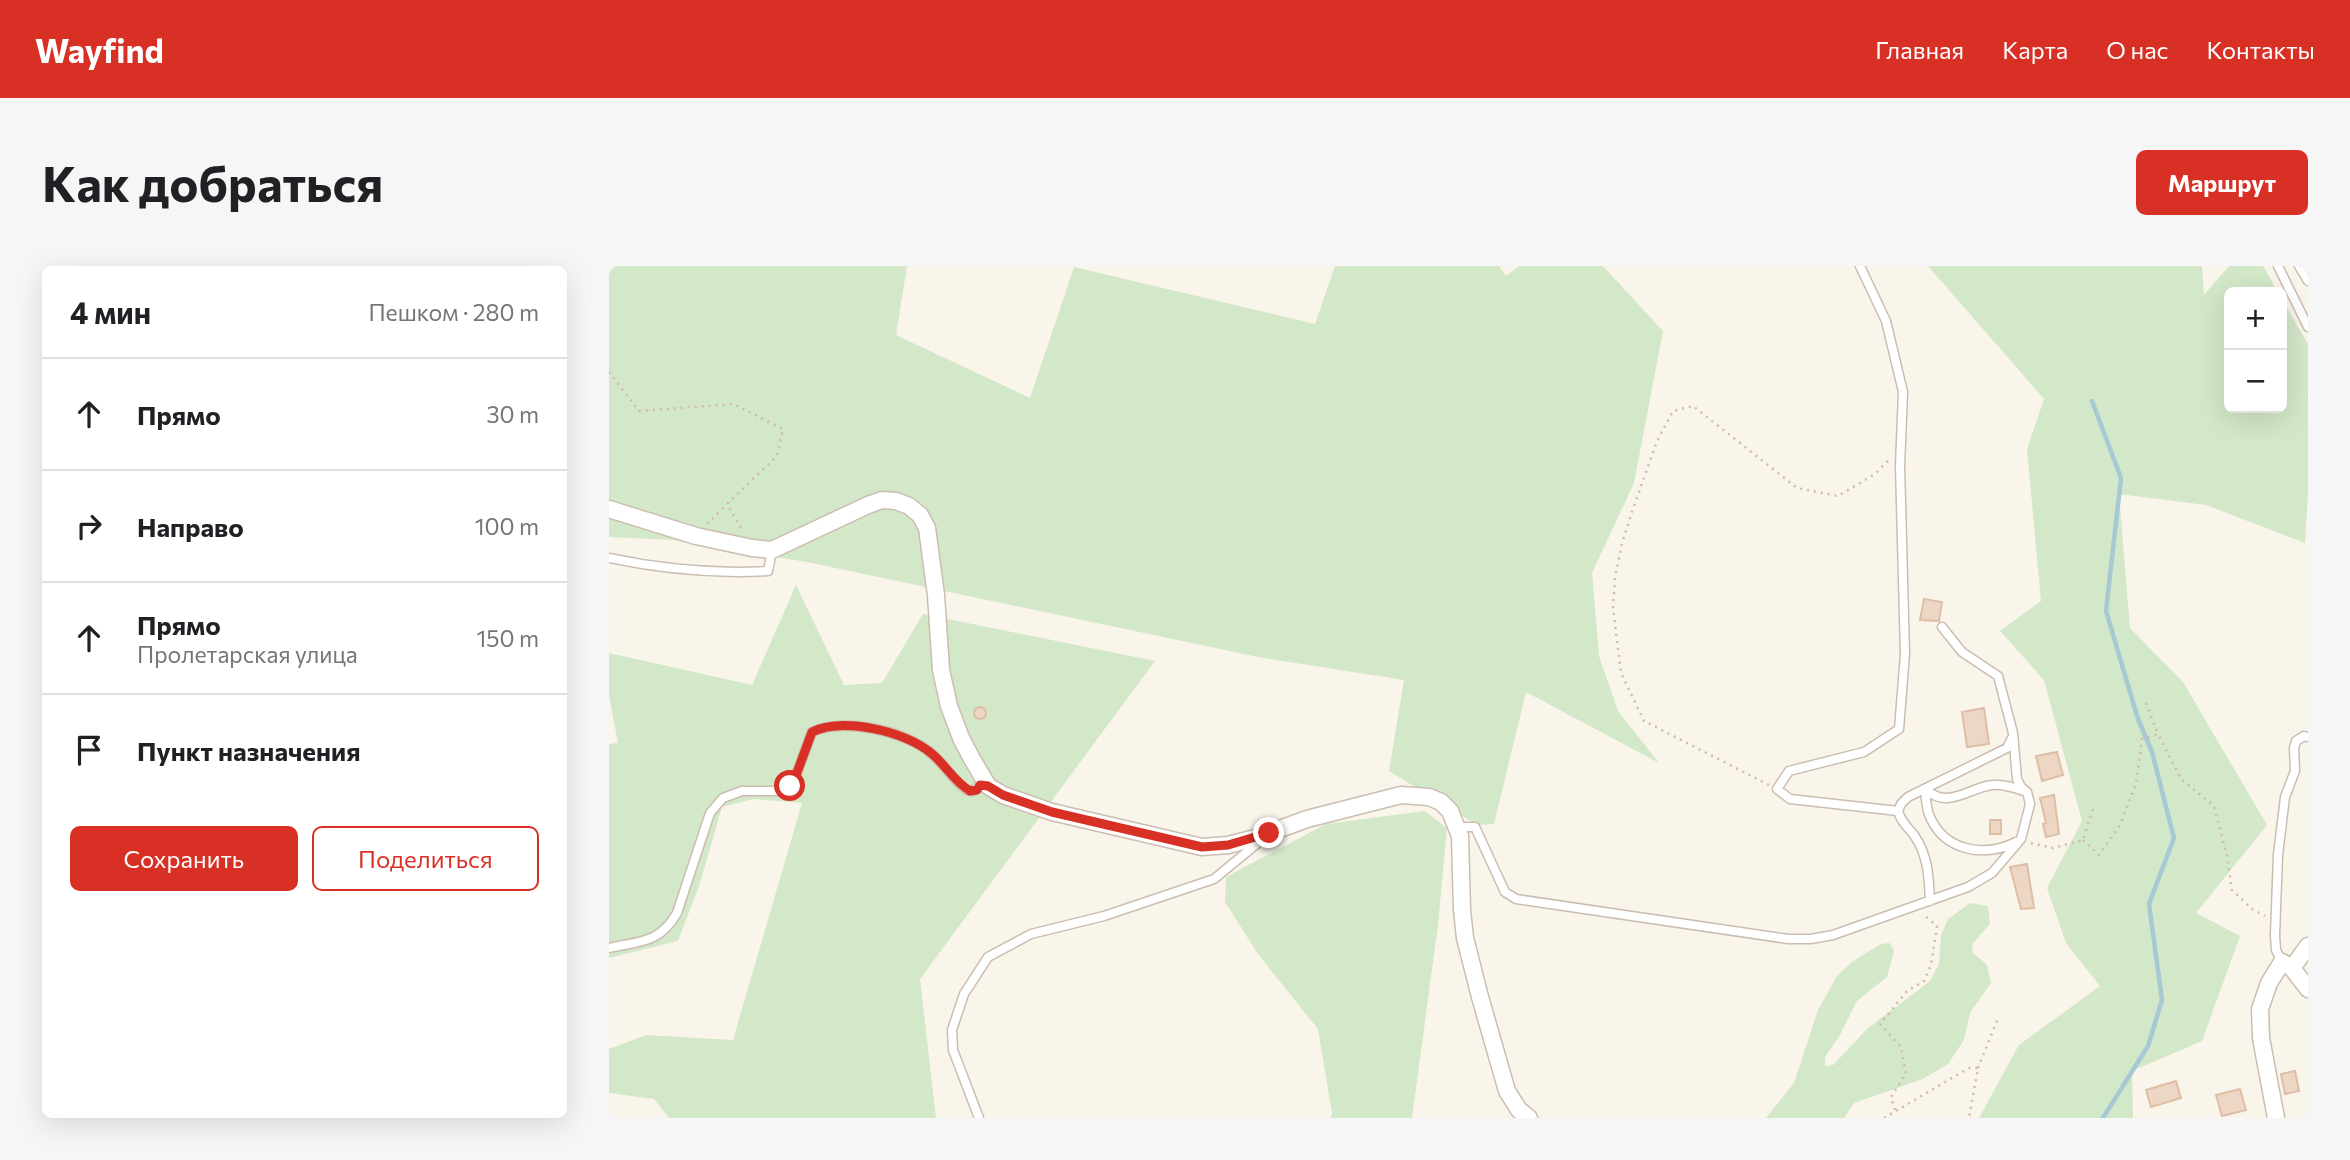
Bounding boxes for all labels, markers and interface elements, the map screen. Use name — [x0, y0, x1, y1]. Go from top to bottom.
text: Wayfind — [35, 29, 164, 70]
text: Главная — [1875, 35, 1964, 64]
text: Карта — [2002, 35, 2068, 64]
text: О нас — [2106, 35, 2168, 64]
text: Контакты — [2206, 35, 2315, 64]
button: Маршрут — [2136, 150, 2308, 215]
text: Как добраться — [42, 152, 383, 212]
map controls — [2224, 287, 2287, 413]
button: + — [2224, 287, 2287, 350]
text: 4 мин — [70, 293, 151, 330]
text: Пешком · 280 m — [368, 298, 539, 326]
button: − — [2224, 350, 2287, 413]
icon: ahead — [70, 395, 108, 433]
text: Прямо — [137, 399, 221, 430]
text: 30 m — [486, 400, 539, 428]
icon: right — [70, 507, 108, 545]
text: Направо — [137, 511, 244, 542]
text: 100 m — [475, 512, 539, 540]
text: Прямо — [137, 609, 221, 640]
icon: ahead — [70, 619, 108, 657]
text: 150 m — [476, 624, 539, 652]
text: Пролетарская улица — [137, 640, 358, 668]
icon: arrive — [70, 731, 108, 769]
text: Пункт назначения — [137, 735, 361, 766]
route start — [774, 770, 805, 801]
route end — [1253, 817, 1284, 848]
button: Сохранить — [70, 826, 298, 891]
button: Поделиться — [312, 826, 539, 891]

